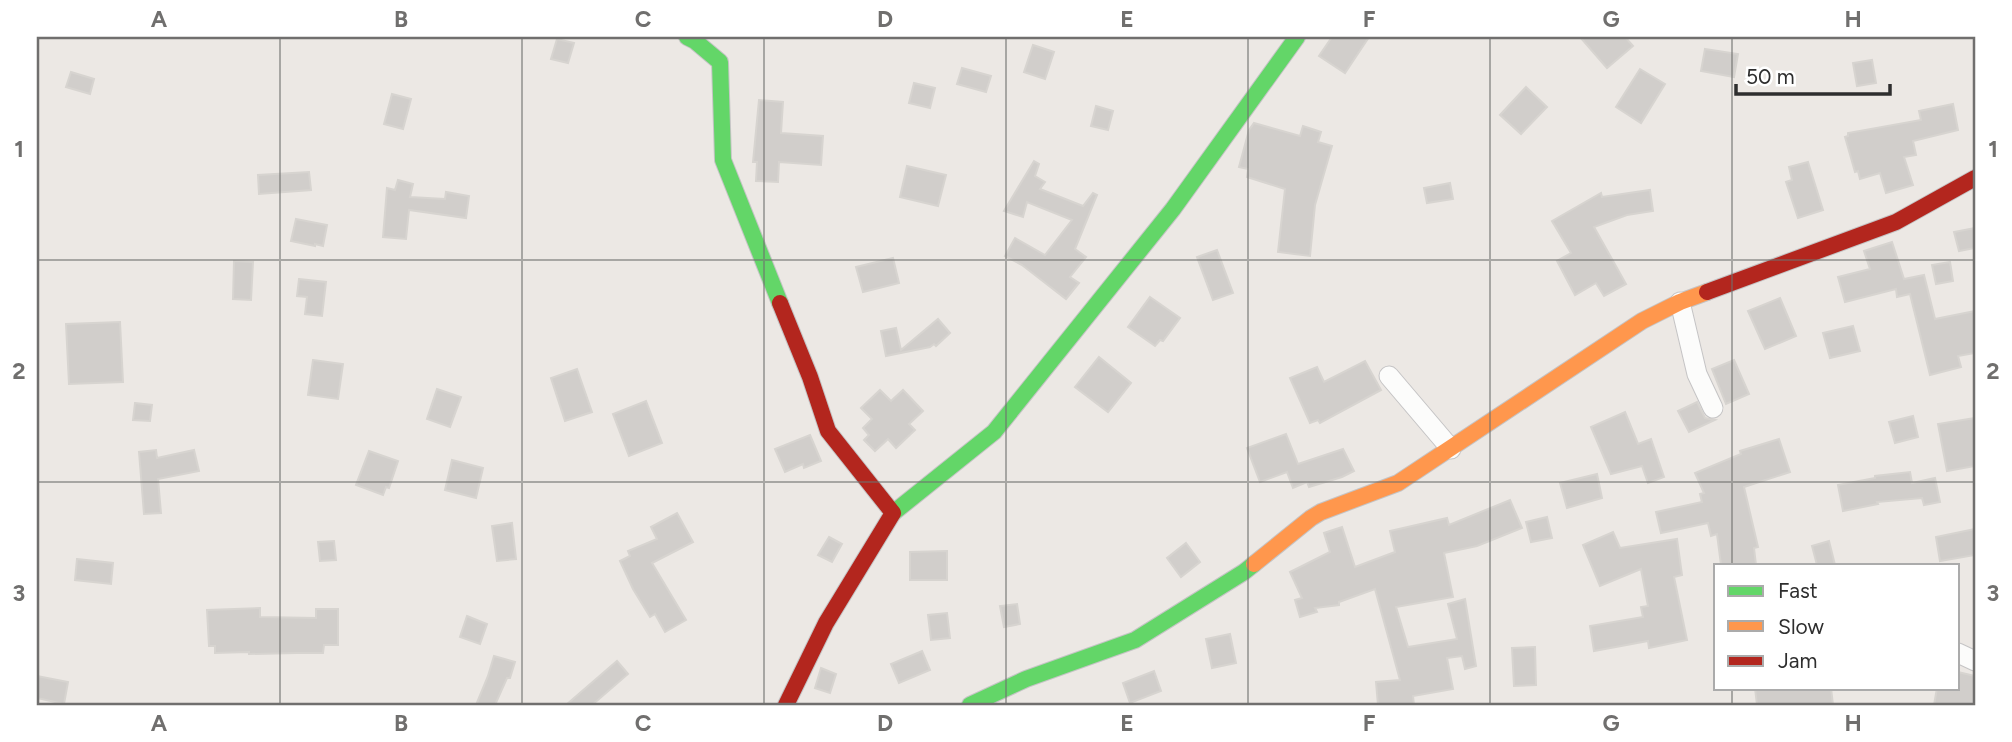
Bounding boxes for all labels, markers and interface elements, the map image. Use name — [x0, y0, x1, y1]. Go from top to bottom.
text: A — [151, 5, 168, 33]
text: B — [394, 5, 408, 33]
text: C — [635, 5, 652, 33]
text: D — [877, 5, 893, 33]
text: E — [1120, 5, 1134, 33]
text: F — [1363, 5, 1376, 33]
text: G — [1602, 5, 1620, 33]
text: H — [1844, 5, 1862, 33]
scale bar — [1736, 52, 1890, 96]
text: 50 m — [1746, 64, 1795, 89]
text: 1 — [14, 135, 24, 163]
text: 1 — [1988, 135, 1998, 163]
text: 2 — [12, 357, 26, 385]
text: 2 — [1986, 357, 2000, 385]
legend — [1714, 564, 1960, 690]
text: Fast — [1778, 578, 1818, 603]
text: 3 — [13, 579, 25, 607]
text: 3 — [1987, 579, 1999, 607]
text: Slow — [1778, 614, 1824, 639]
text: Jam — [1778, 648, 1817, 673]
text: A — [151, 709, 168, 737]
text: B — [394, 709, 408, 737]
text: C — [635, 709, 652, 737]
text: D — [877, 709, 893, 737]
text: E — [1120, 709, 1134, 737]
text: F — [1363, 709, 1376, 737]
text: G — [1602, 709, 1620, 737]
text: H — [1844, 709, 1862, 737]

